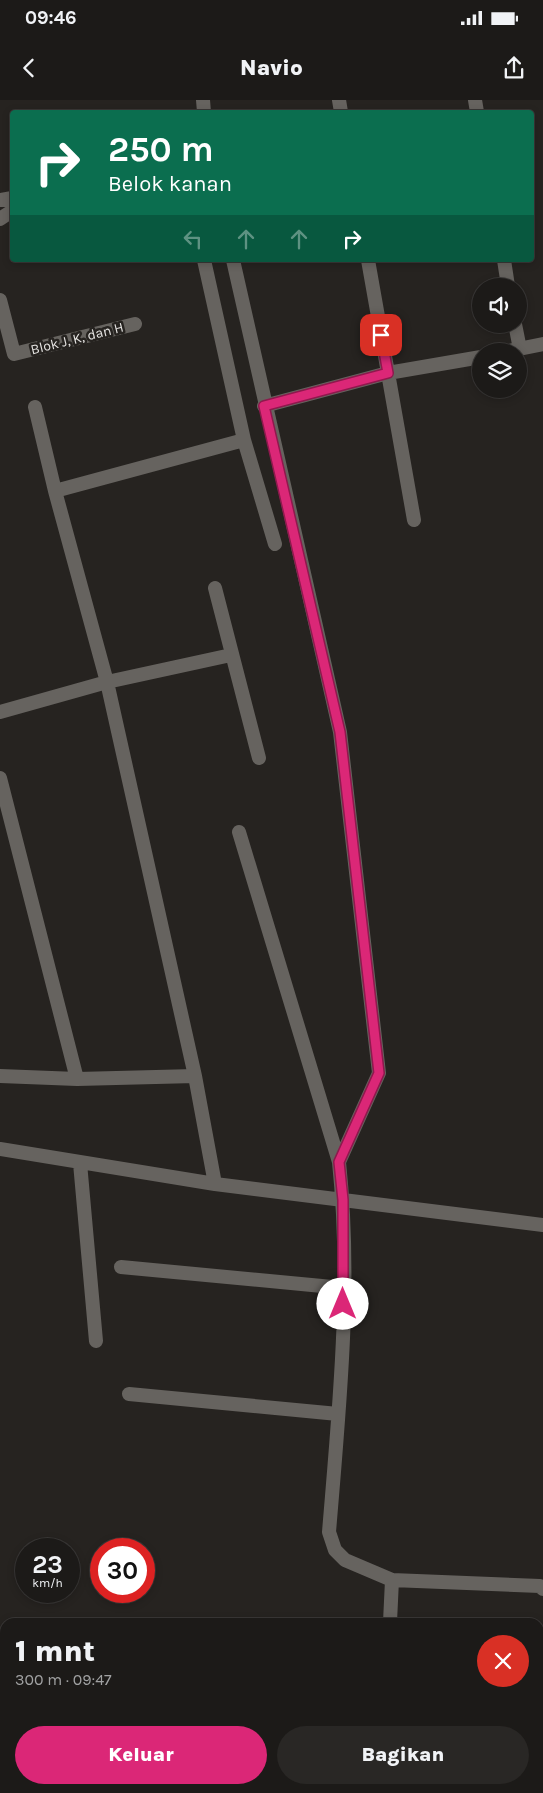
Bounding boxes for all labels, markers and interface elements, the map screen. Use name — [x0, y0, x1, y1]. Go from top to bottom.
text: 09:46 — [25, 7, 77, 29]
icon: back — [15, 54, 43, 82]
icon: share — [500, 54, 528, 82]
text: Navio — [240, 55, 303, 81]
text: 250 m — [108, 129, 214, 170]
icon: right — [25, 130, 90, 195]
text: Belok kanan — [108, 171, 232, 197]
icon: left — [179, 225, 207, 253]
icon: ahead — [232, 225, 260, 253]
icon: ahead — [285, 225, 313, 253]
icon: right — [338, 225, 366, 253]
map controls — [472, 278, 527, 398]
button: sound — [472, 278, 527, 333]
pin — [360, 314, 402, 356]
street label: Blok J, K, dan H — [29, 319, 125, 358]
icon: arrive — [367, 321, 395, 349]
button: layers — [472, 343, 527, 398]
position arrow — [316, 1277, 368, 1329]
speed limit sign: 30 — [90, 1538, 155, 1603]
text: 23 — [32, 1550, 63, 1579]
text: km/h — [32, 1576, 63, 1590]
text: 1 mnt — [15, 1633, 95, 1669]
button: close — [477, 1635, 529, 1687]
text: 300 m · 09:47 — [15, 1670, 112, 1689]
button: Keluar — [15, 1726, 267, 1784]
button: Bagikan — [277, 1726, 529, 1784]

